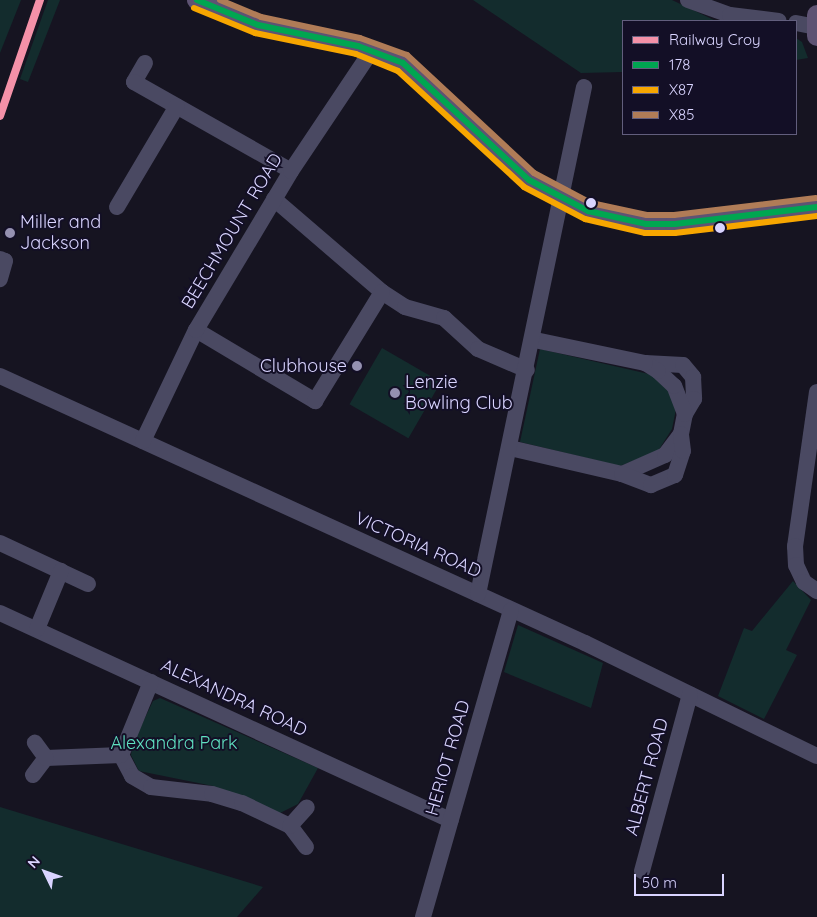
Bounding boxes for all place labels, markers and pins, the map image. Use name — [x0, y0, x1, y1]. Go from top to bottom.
unlabelled marker — [586, 198, 596, 208]
place label: Miller and Jackson — [20, 212, 101, 254]
unlabelled marker — [715, 223, 725, 233]
marker: Miller and Jackson — [4, 227, 16, 239]
place label: Clubhouse — [260, 355, 347, 377]
marker: Clubhouse — [351, 360, 363, 372]
place label: Lenzie Bowling Club — [405, 372, 513, 414]
marker: Lenzie Bowling Club — [389, 387, 401, 399]

